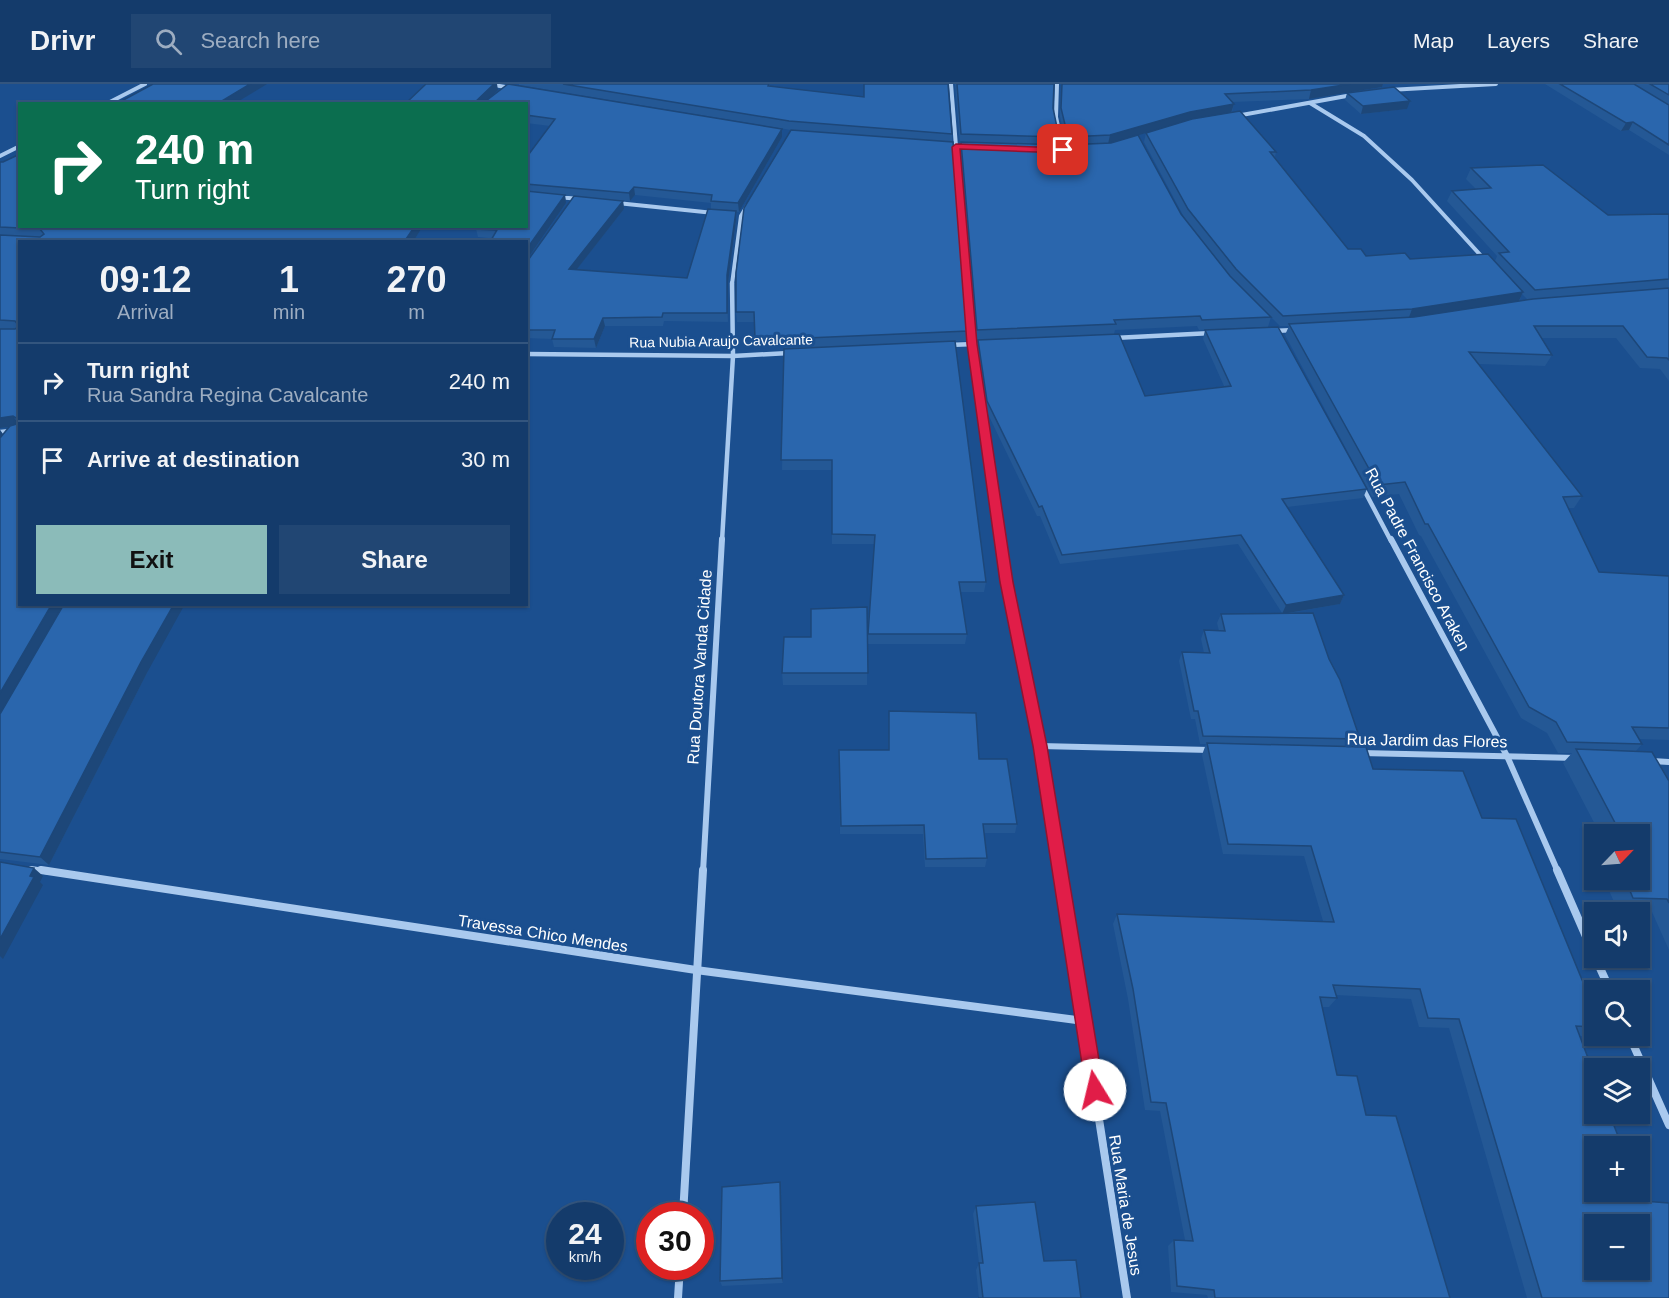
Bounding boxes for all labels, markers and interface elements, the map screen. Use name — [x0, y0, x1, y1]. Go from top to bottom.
search box — [131, 14, 551, 68]
text: Drivr — [30, 25, 95, 56]
icon: search — [152, 25, 185, 58]
text: Search here — [200, 28, 320, 53]
text: Map — [1413, 29, 1454, 52]
text: Layers — [1487, 29, 1550, 52]
text: Share — [1583, 29, 1639, 52]
pin — [1037, 124, 1088, 175]
icon: right — [36, 126, 114, 204]
text: 240 m — [135, 126, 254, 173]
icon: arrive — [1046, 133, 1079, 166]
text: Turn right — [135, 175, 250, 205]
text: 09:12 — [99, 259, 191, 300]
text: 1 — [279, 259, 299, 300]
text: 270 — [386, 259, 447, 300]
text: Arrival — [117, 301, 174, 323]
text: min — [273, 301, 305, 323]
text: m — [408, 301, 425, 323]
street label: Rua Nubia Araujo Cavalcante — [629, 331, 813, 351]
text: Turn right — [87, 358, 189, 383]
icon: right — [36, 366, 69, 399]
text: 240 m — [449, 369, 510, 394]
text: Rua Sandra Regina Cavalcante — [87, 384, 368, 406]
icon: arrive — [36, 444, 69, 477]
text: Arrive at destination — [87, 447, 300, 472]
text: 30 m — [461, 447, 510, 472]
street label: Rua Padre Francisco Araken — [1362, 465, 1473, 654]
button: Exit — [36, 525, 267, 594]
button: Share — [279, 525, 510, 594]
street label: Rua Doutora Vanda Cidade — [684, 569, 715, 765]
street label: Rua Jardim das Flores — [1346, 731, 1508, 750]
north arrow — [1584, 824, 1650, 890]
map controls — [1584, 824, 1650, 1280]
button: sound — [1584, 902, 1650, 968]
street label: Travessa Chico Mendes — [457, 912, 629, 955]
button: search — [1584, 980, 1650, 1046]
position arrow — [1063, 1058, 1127, 1122]
button: layers — [1584, 1058, 1650, 1124]
street label: Rua Maria de Jesus — [1106, 1133, 1145, 1277]
button: + — [1584, 1136, 1650, 1202]
speed limit sign: 30 — [636, 1202, 714, 1280]
button: − — [1584, 1214, 1650, 1280]
text: 24 — [568, 1217, 602, 1250]
text: km/h — [569, 1248, 601, 1265]

